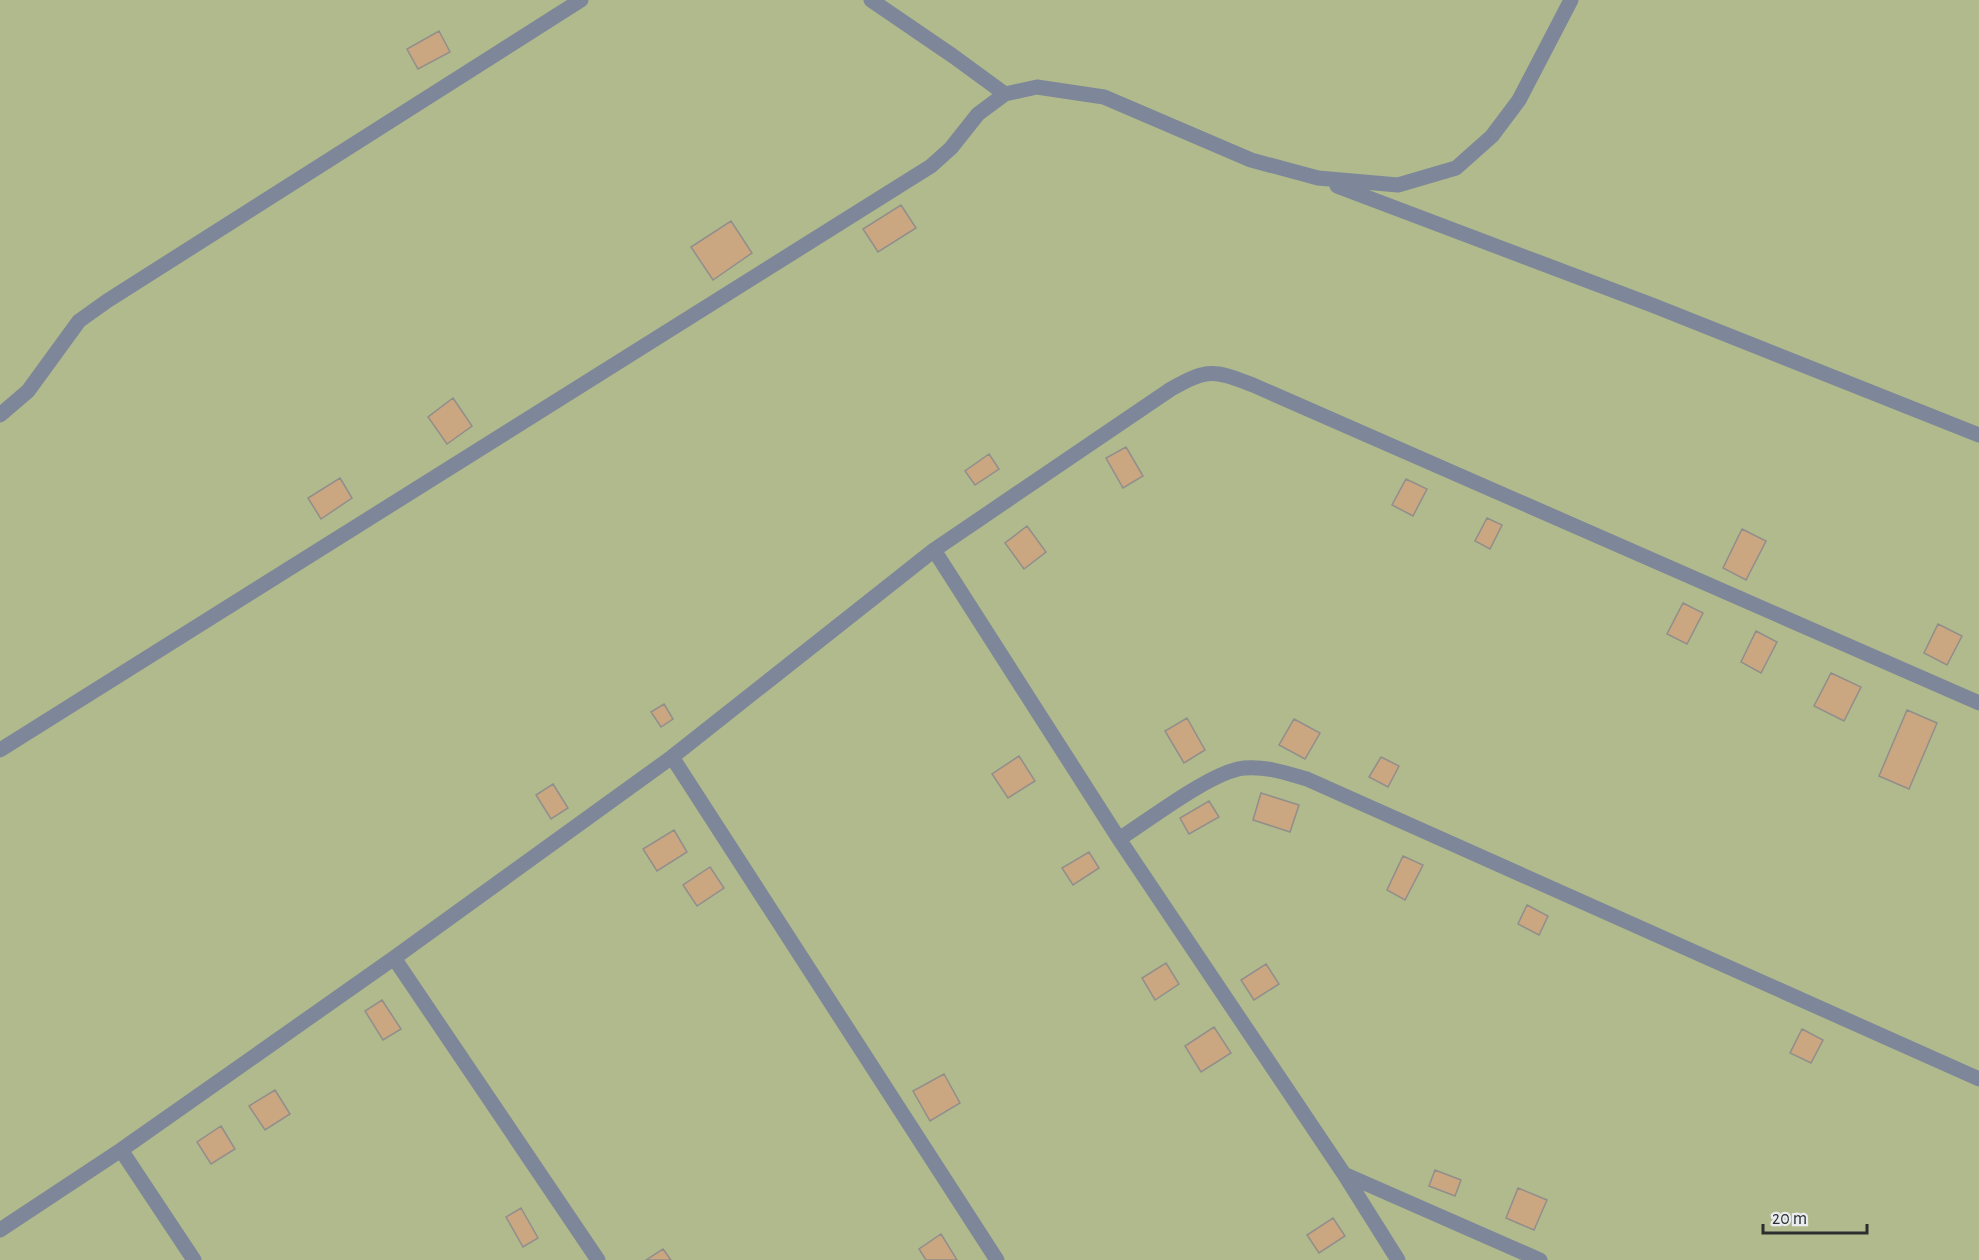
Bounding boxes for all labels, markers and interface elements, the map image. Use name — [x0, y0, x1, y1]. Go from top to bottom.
scale bar — [1763, 1197, 1866, 1235]
text: 20 m — [1772, 1210, 1807, 1228]

